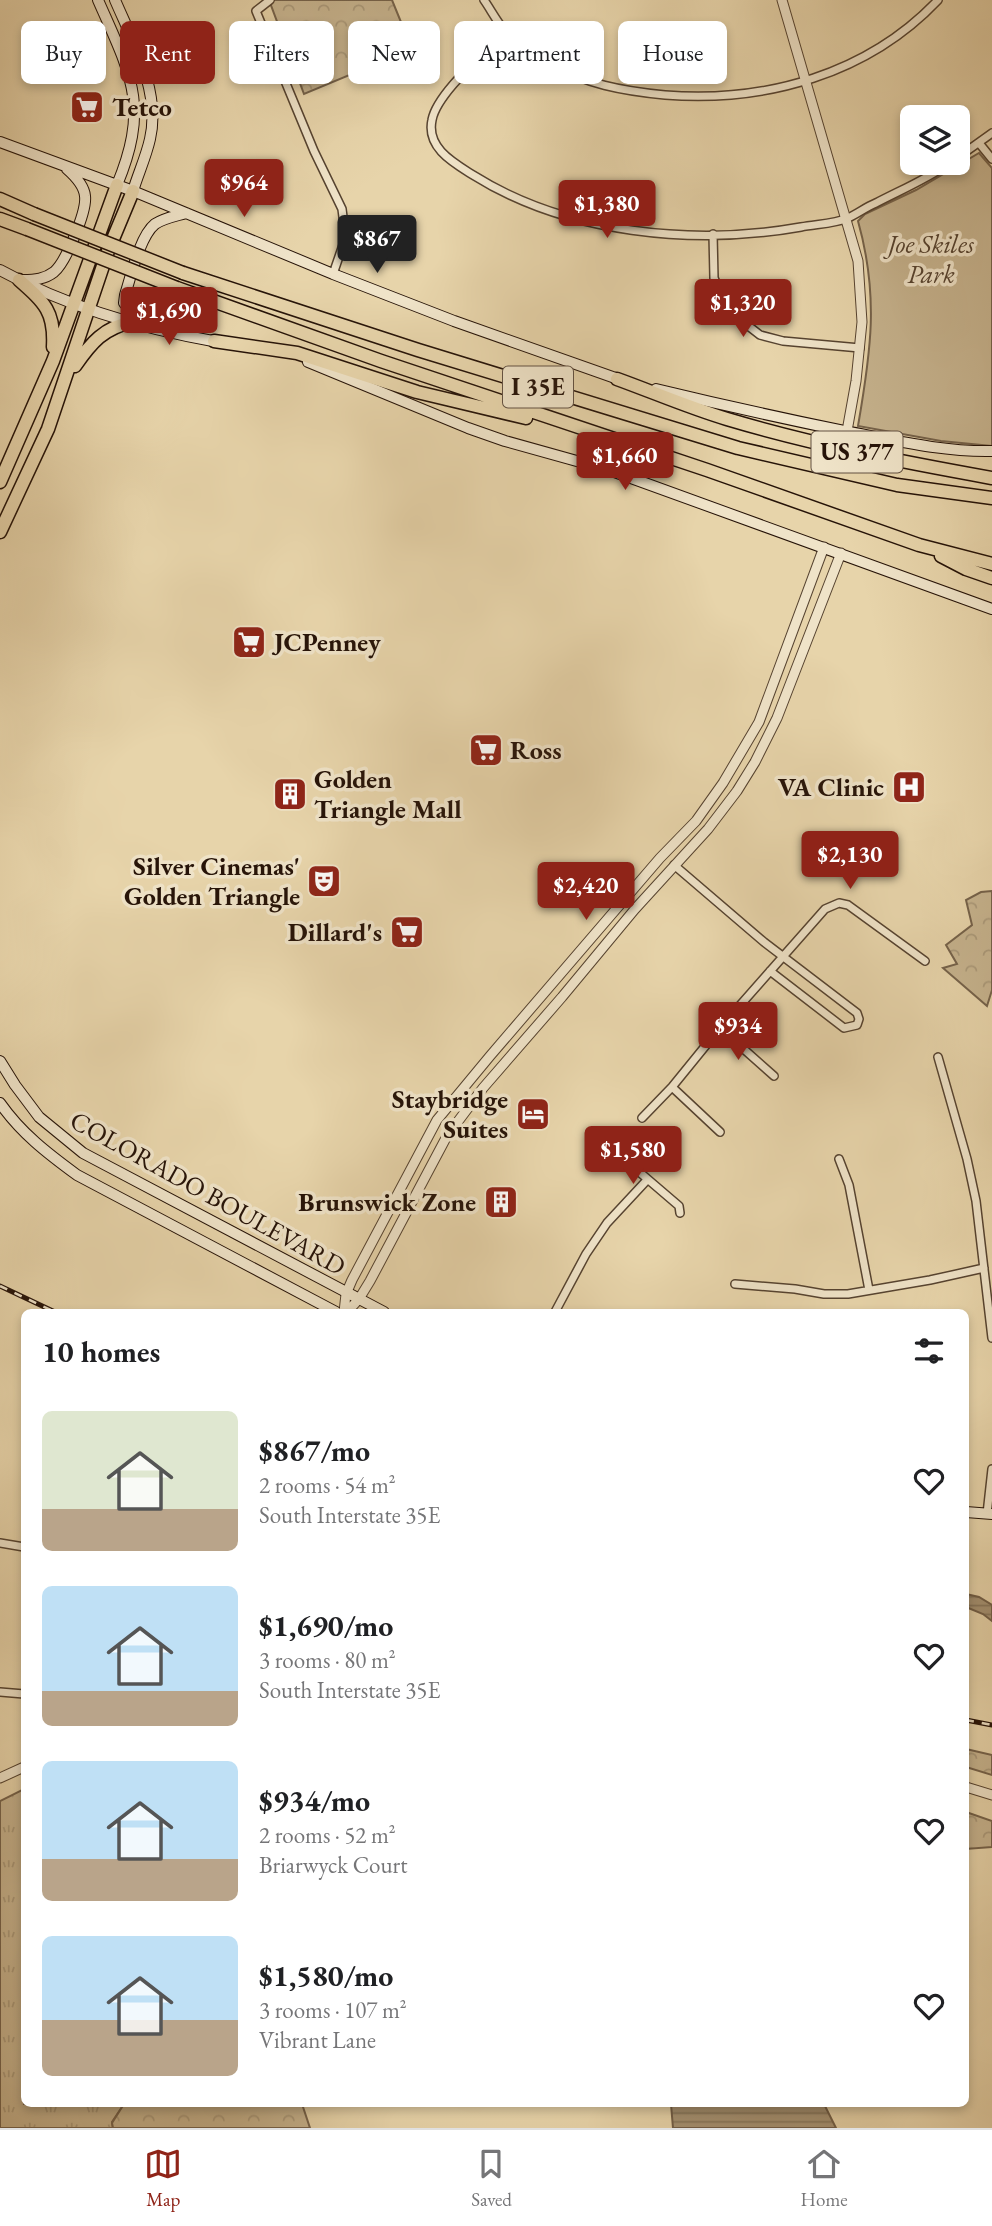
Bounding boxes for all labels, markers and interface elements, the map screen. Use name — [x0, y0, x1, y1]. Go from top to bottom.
chip: Buy — [21, 21, 106, 84]
chip: Rent — [120, 21, 215, 84]
chip: Filters — [229, 21, 334, 84]
chip: New — [348, 21, 440, 84]
chip: Apartment — [454, 21, 604, 84]
chip: House — [618, 21, 727, 84]
supermarket icon: Tetco — [68, 88, 106, 126]
place label: Tetco — [112, 90, 172, 124]
map controls — [900, 105, 970, 175]
button: layers — [900, 105, 970, 175]
pin: $964 — [203, 160, 285, 219]
text: $964 — [220, 167, 268, 197]
pin: $1,380 — [550, 180, 664, 240]
text: $1,380 — [575, 188, 639, 218]
pin: $867 — [336, 216, 418, 275]
text: $867 — [353, 223, 401, 253]
park label: Joe Skiles Park — [883, 227, 975, 291]
pin: $1,320 — [686, 280, 800, 339]
text: $1,320 — [711, 287, 775, 317]
pin: $1,690 — [112, 288, 226, 347]
text: $1,690 — [137, 295, 201, 325]
road number: I 35E — [503, 366, 573, 408]
road number: US 377 — [812, 432, 903, 472]
pin: $1,660 — [568, 433, 682, 492]
text: $1,660 — [593, 440, 657, 470]
supermarket icon: JCPenney — [230, 623, 268, 661]
place label: JCPenney — [271, 625, 381, 659]
supermarket icon: Ross — [467, 731, 505, 769]
place label: Ross — [510, 733, 562, 767]
place label: Golden Triangle Mall — [314, 762, 462, 826]
hospital icon: VA Clinic — [890, 768, 928, 806]
place label: VA Clinic — [778, 770, 884, 804]
building icon: Golden Triangle Mall — [271, 775, 309, 813]
pin: $2,130 — [793, 832, 907, 891]
text: $2,130 — [818, 839, 882, 869]
place label: Silver Cinemas' Golden Triangle — [124, 849, 300, 913]
theatre icon: Silver Cinemas' Golden Triangle — [305, 862, 343, 900]
pin: $2,420 — [529, 862, 643, 922]
text: $2,420 — [554, 870, 618, 900]
supermarket icon: Dillard's — [388, 913, 426, 951]
place label: Dillard's — [288, 915, 382, 949]
pin: $934 — [697, 1002, 779, 1062]
text: $934 — [714, 1010, 762, 1040]
place label: Staybridge Suites — [392, 1082, 508, 1146]
hotel icon: Staybridge Suites — [514, 1095, 552, 1133]
street label: COLORADO BOULEVARD — [64, 1103, 352, 1283]
pin: $1,580 — [576, 1126, 690, 1186]
text: $1,580 — [601, 1134, 665, 1164]
building icon: Brunswick Zone — [482, 1183, 520, 1221]
place label: Brunswick Zone — [298, 1185, 476, 1219]
text: 10 homes — [42, 1332, 160, 1371]
icon: filters — [910, 1332, 948, 1370]
text: $867/mo — [259, 1431, 370, 1470]
icon: home — [98, 1439, 182, 1523]
icon: heart — [910, 1462, 948, 1500]
text: 2 rooms · 54 m² — [259, 1470, 396, 1500]
text: South Interstate 35E — [259, 1500, 440, 1530]
text: $1,690/mo — [259, 1606, 393, 1645]
icon: home — [98, 1614, 182, 1698]
icon: heart — [910, 1637, 948, 1675]
text: 3 rooms · 80 m² — [259, 1645, 396, 1675]
text: South Interstate 35E — [259, 1675, 440, 1705]
text: $934/mo — [259, 1781, 370, 1820]
icon: home — [98, 1789, 182, 1873]
icon: heart — [910, 1812, 948, 1850]
text: 2 rooms · 52 m² — [259, 1820, 396, 1850]
text: Briarwyck Court — [259, 1850, 407, 1880]
text: $1,580/mo — [259, 1956, 393, 1995]
icon: home — [98, 1964, 182, 2048]
icon: heart — [910, 1987, 948, 2025]
text: 3 rooms · 107 m² — [259, 1995, 407, 2025]
text: Vibrant Lane — [259, 2025, 376, 2055]
tab: Map — [144, 2145, 182, 2212]
tab: Saved — [471, 2145, 512, 2212]
tab: Home — [801, 2145, 848, 2212]

